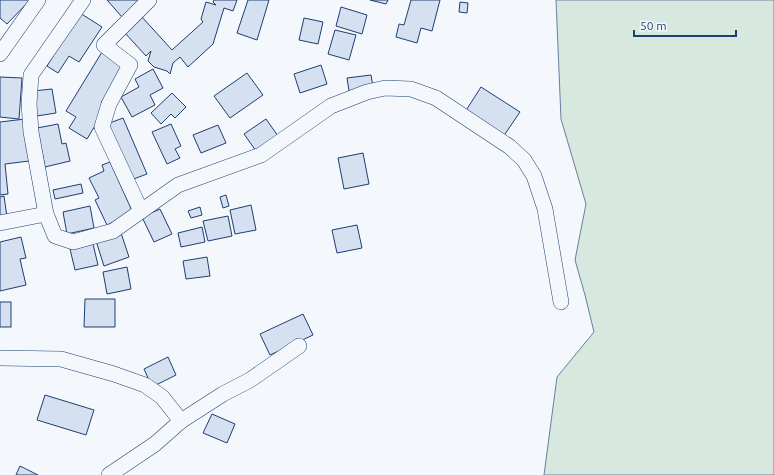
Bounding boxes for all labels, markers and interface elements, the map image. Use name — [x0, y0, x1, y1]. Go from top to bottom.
scale bar — [634, 12, 736, 38]
text: 50 m — [640, 19, 667, 32]

